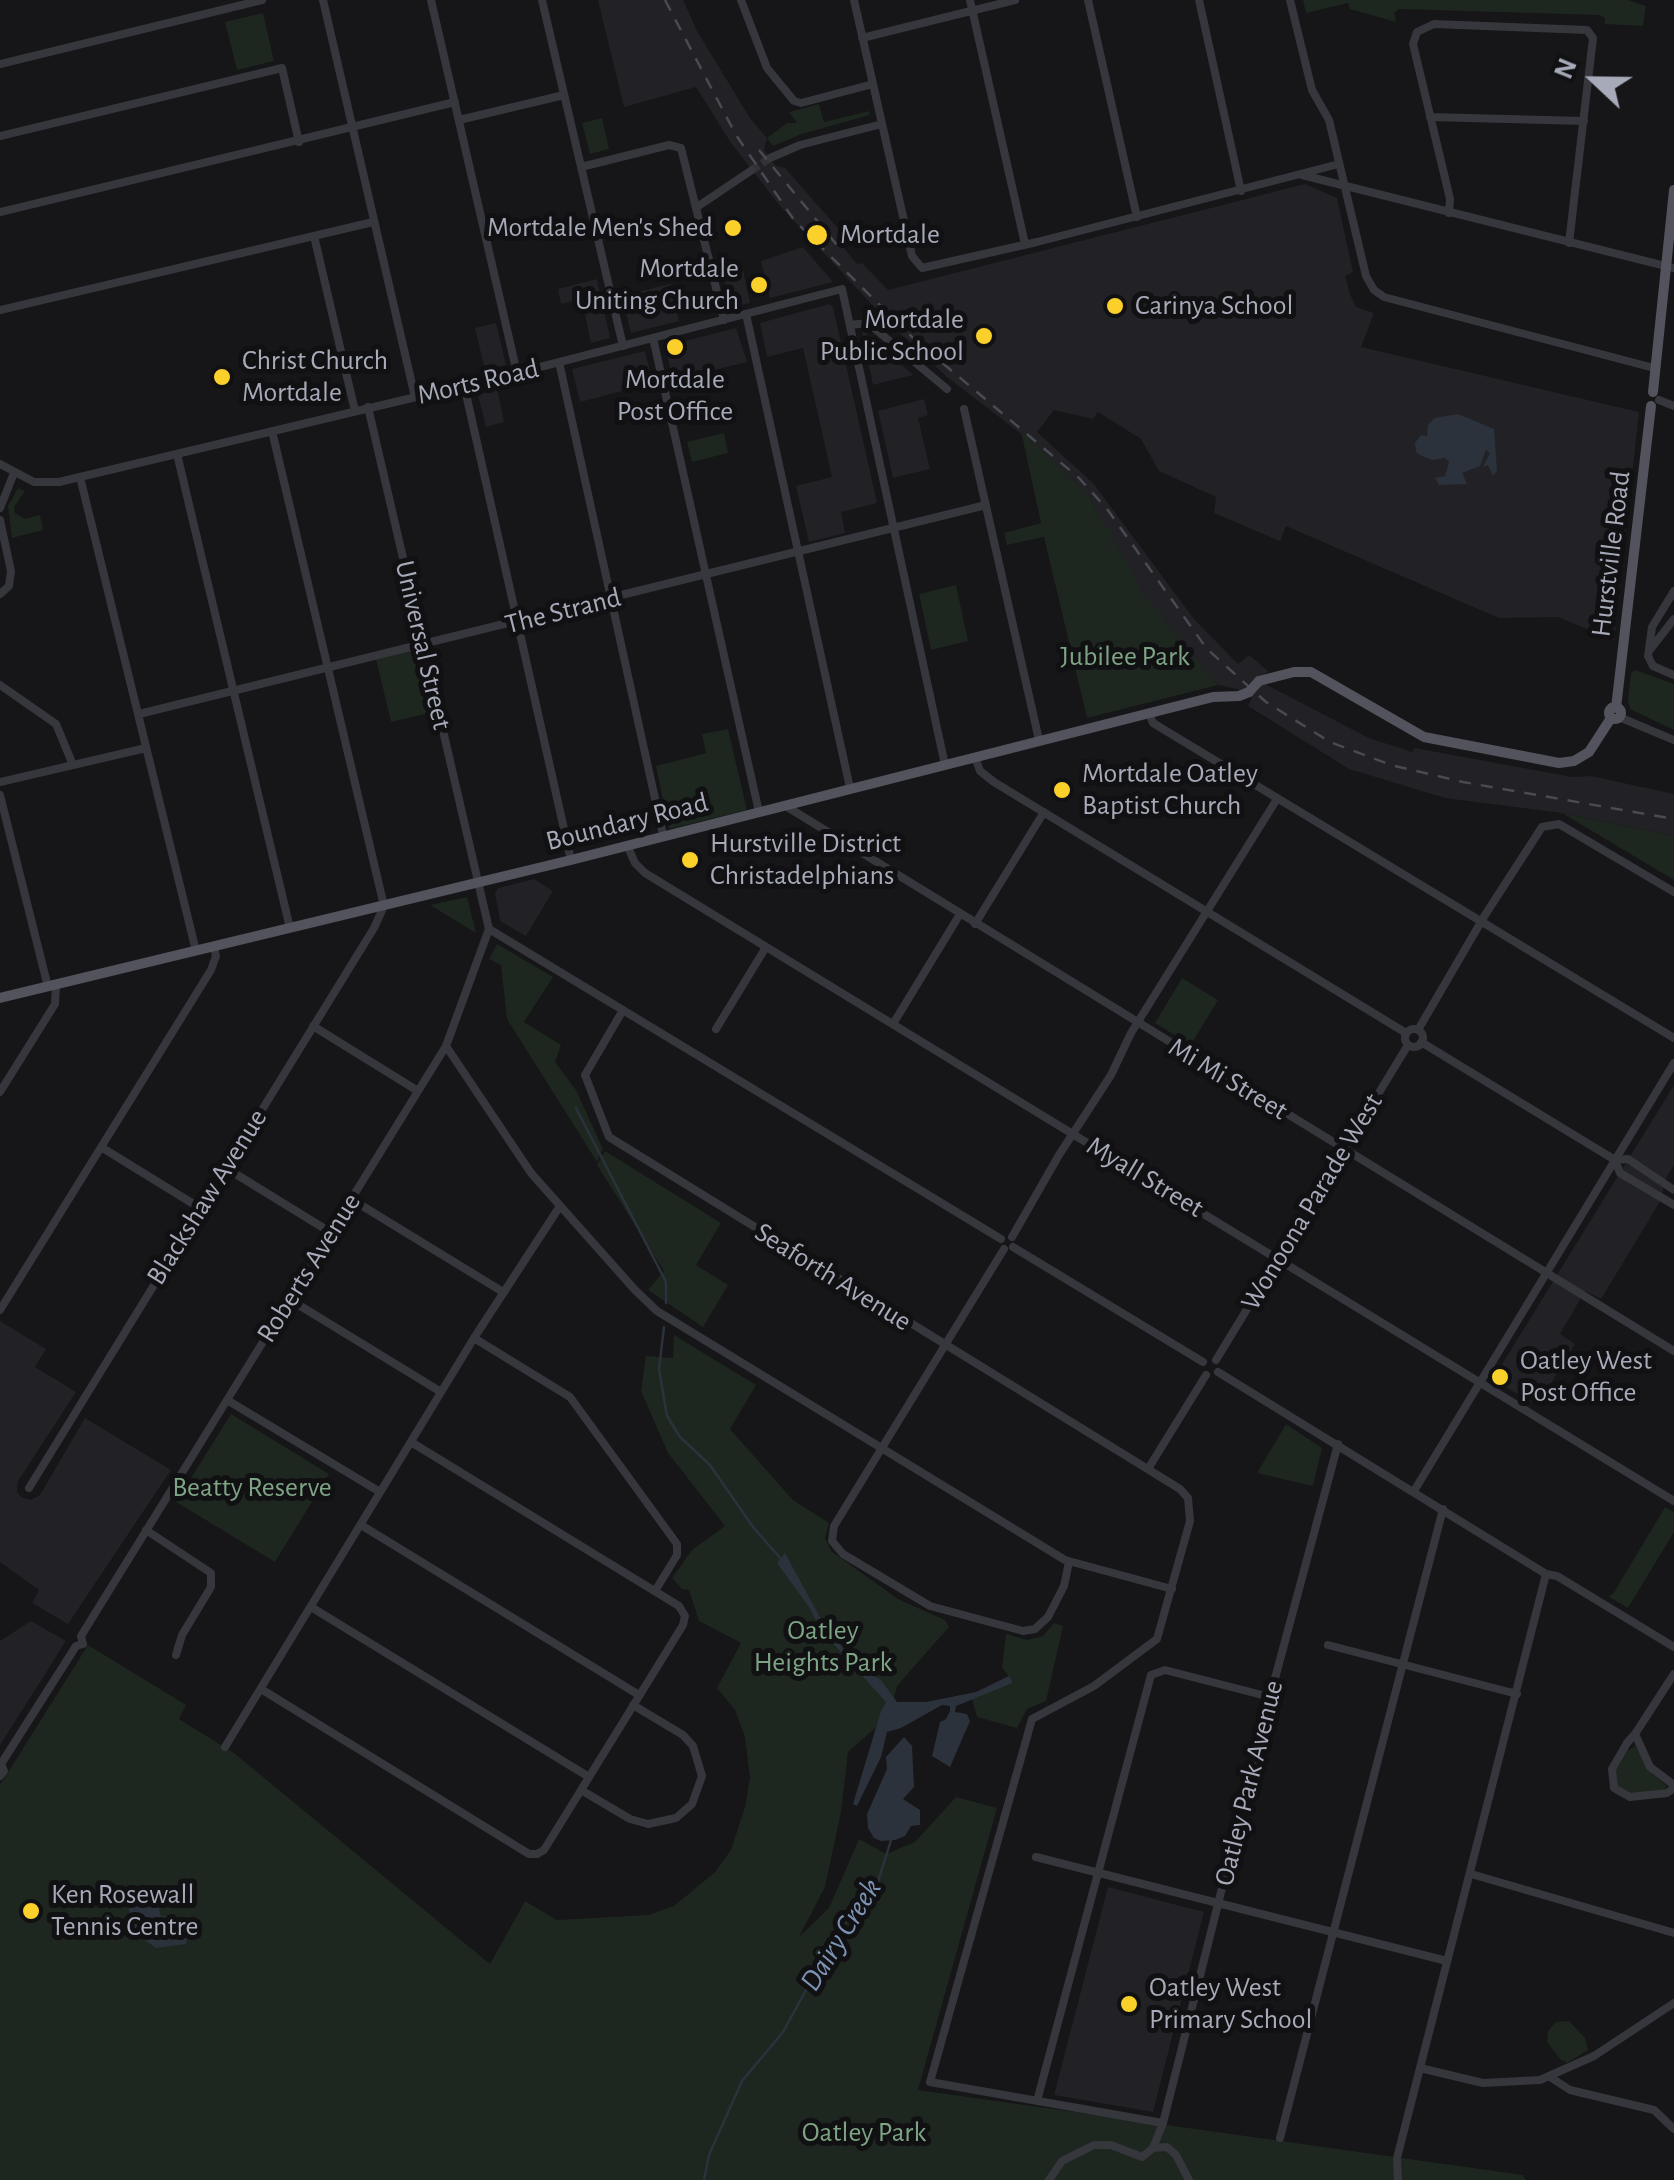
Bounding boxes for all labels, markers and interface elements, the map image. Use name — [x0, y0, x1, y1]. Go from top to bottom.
north arrow — [1544, 30, 1644, 130]
text: N — [1550, 54, 1583, 83]
place label: Mortdale Men's Shed — [487, 211, 713, 245]
marker: Mortdale Men's Shed — [722, 217, 744, 239]
place label: Mortdale — [840, 218, 940, 252]
marker: Mortdale — [804, 222, 830, 248]
place label: Mortdale Uniting Church — [575, 252, 739, 318]
marker: Mortdale Uniting Church — [748, 274, 770, 296]
place label: Carinya School — [1135, 289, 1293, 323]
marker: Carinya School — [1104, 295, 1126, 317]
place label: Mortdale Public School — [820, 303, 964, 369]
marker: Mortdale Public School — [973, 325, 995, 347]
marker: Mortdale Post Office — [664, 336, 686, 358]
place label: Christ Church Mortdale — [242, 344, 388, 410]
street label: Morts Road — [414, 352, 542, 412]
place label: Mortdale Post Office — [617, 363, 733, 429]
marker: Christ Church Mortdale — [211, 366, 233, 388]
street label: Hurstville Road — [1584, 469, 1638, 639]
street label: Universal Street — [387, 557, 459, 733]
street label: The Strand — [502, 580, 624, 642]
park label: Jubilee Park — [1060, 640, 1190, 674]
place label: Mortdale Oatley Baptist Church — [1082, 757, 1258, 823]
marker: Mortdale Oatley Baptist Church — [1051, 779, 1073, 801]
street label: Boundary Road — [543, 786, 711, 858]
place label: Hurstville District Christadelphians — [710, 827, 901, 893]
marker: Hurstville District Christadelphians — [679, 849, 701, 871]
street label: Mi Mi Street — [1162, 1030, 1294, 1128]
street label: Wonoona Parade West — [1234, 1087, 1390, 1317]
street label: Blackshaw Avenue — [139, 1103, 275, 1291]
street label: Myall Street — [1080, 1129, 1210, 1225]
street label: Roberts Avenue — [250, 1187, 368, 1349]
street label: Seaforth Avenue — [748, 1215, 918, 1339]
place label: Oatley West Post Office — [1520, 1344, 1652, 1410]
marker: Oatley West Post Office — [1489, 1366, 1511, 1388]
park label: Beatty Reserve — [172, 1471, 332, 1505]
park label: Oatley Heights Park — [754, 1614, 892, 1680]
street label: Oatley Park Avenue — [1207, 1677, 1291, 1889]
water label: Dairy Creek — [792, 1872, 890, 1998]
place label: Ken Rosewall Tennis Centre — [51, 1878, 198, 1944]
marker: Ken Rosewall Tennis Centre — [20, 1900, 42, 1922]
place label: Oatley West Primary School — [1149, 1971, 1312, 2037]
marker: Oatley West Primary School — [1118, 1993, 1140, 2015]
park label: Oatley Park — [802, 2116, 926, 2150]

